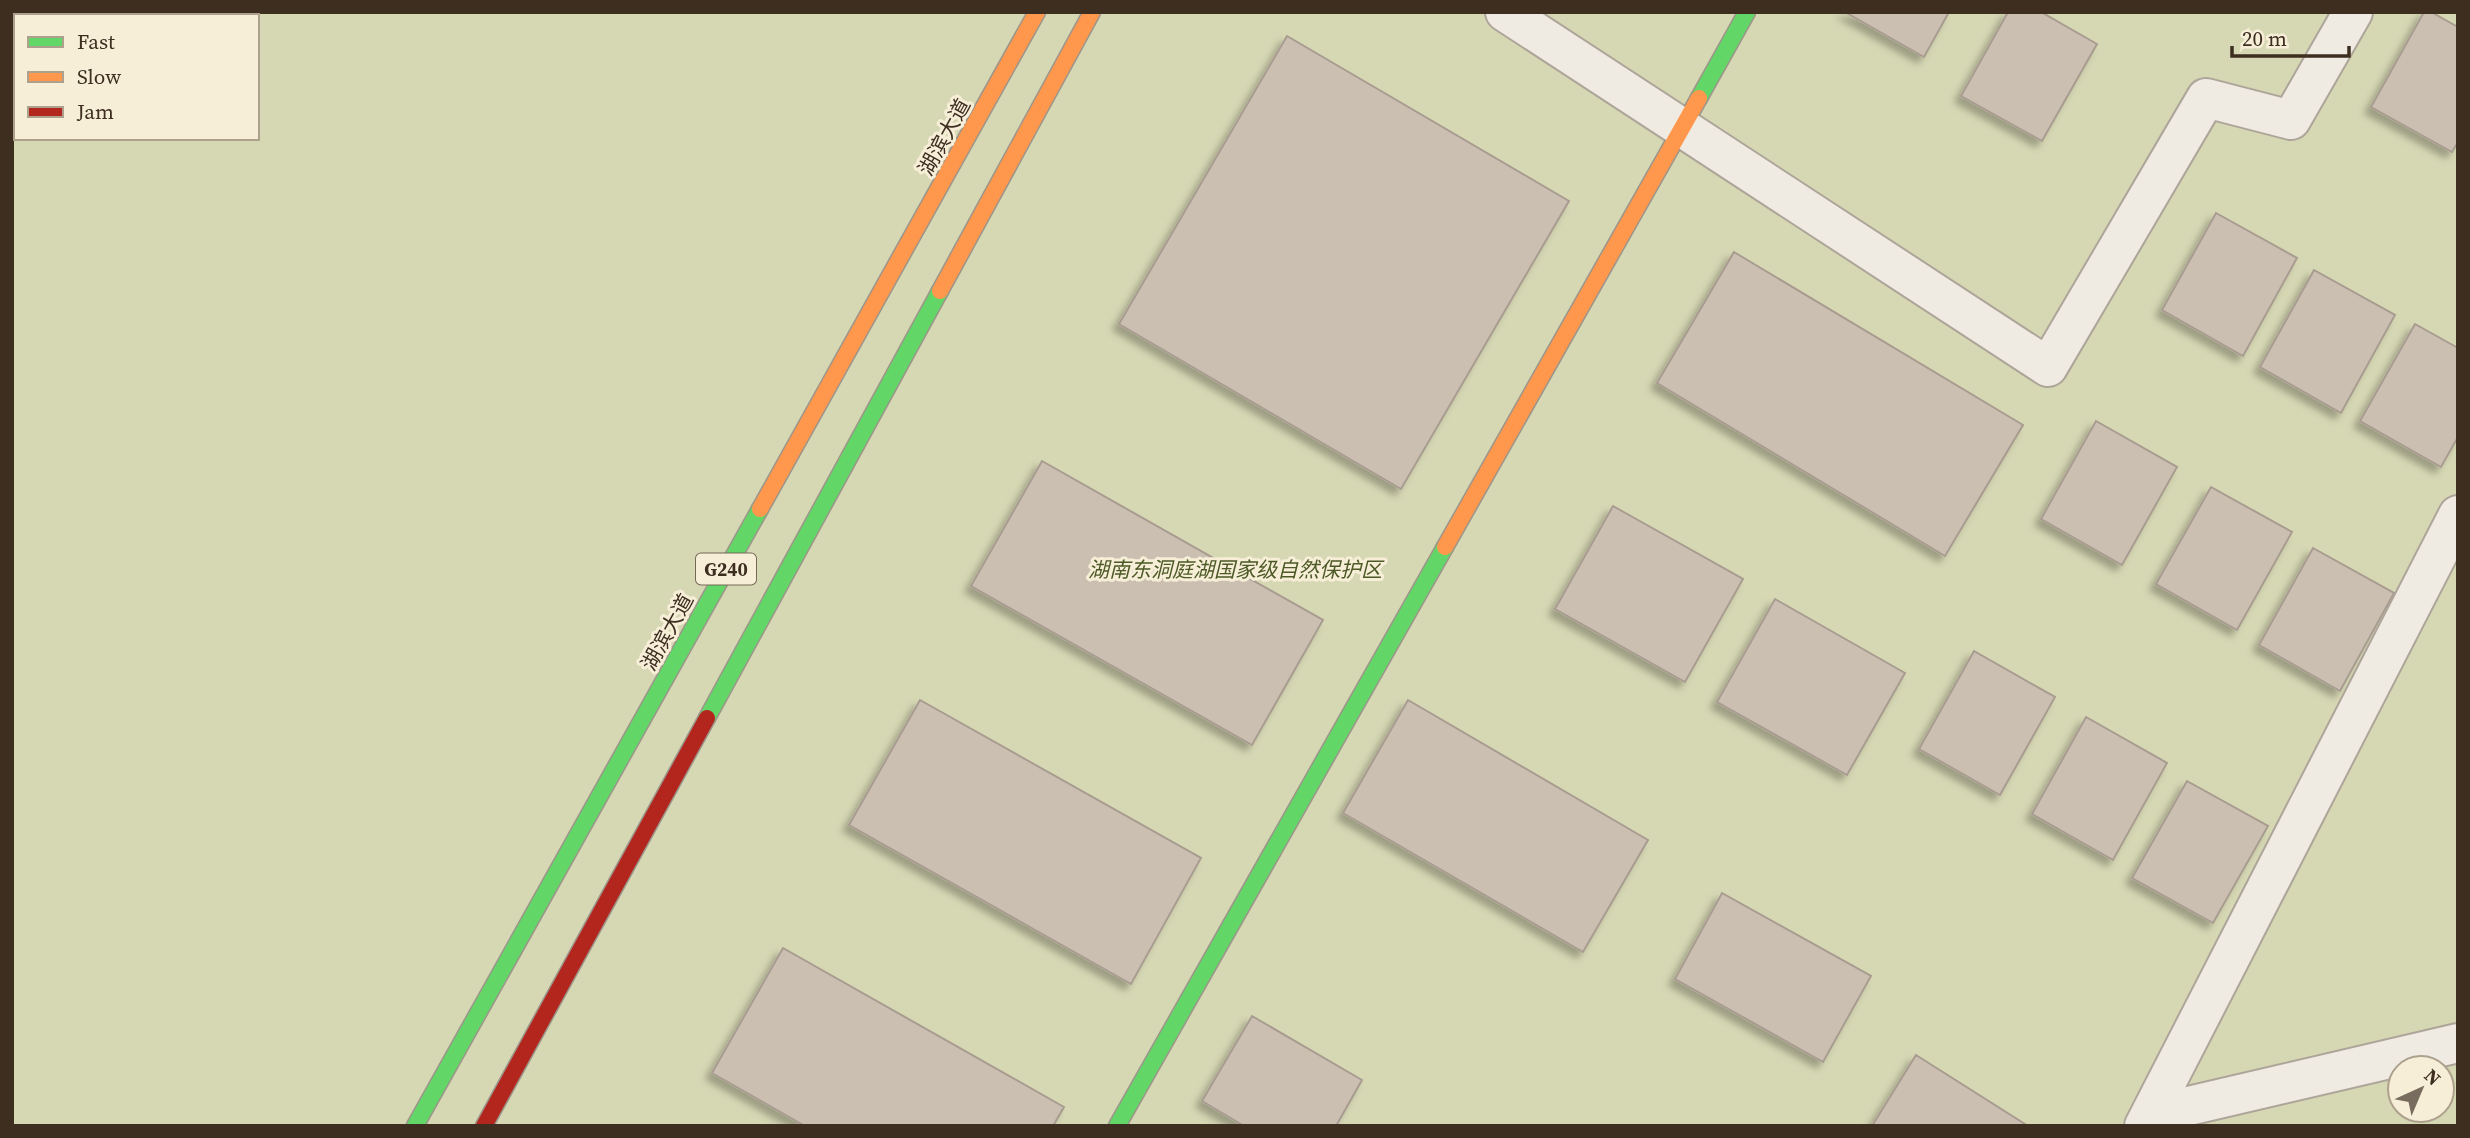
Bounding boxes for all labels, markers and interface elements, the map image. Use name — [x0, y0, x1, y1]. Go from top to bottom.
legend — [14, 14, 259, 140]
scale bar — [2232, 14, 2349, 58]
text: 20 m — [2242, 24, 2287, 53]
text: Fast — [77, 27, 115, 56]
text: Slow — [77, 62, 121, 91]
street label: 湖滨大道 — [911, 93, 977, 181]
text: Jam — [76, 97, 114, 126]
road number: G240 — [696, 554, 756, 584]
park label: 湖南东洞庭湖国家级自然保护区 — [1088, 555, 1385, 584]
street label: 湖滨大道 — [634, 588, 700, 676]
north arrow — [2386, 1054, 2456, 1124]
text: N — [2419, 1063, 2447, 1091]

